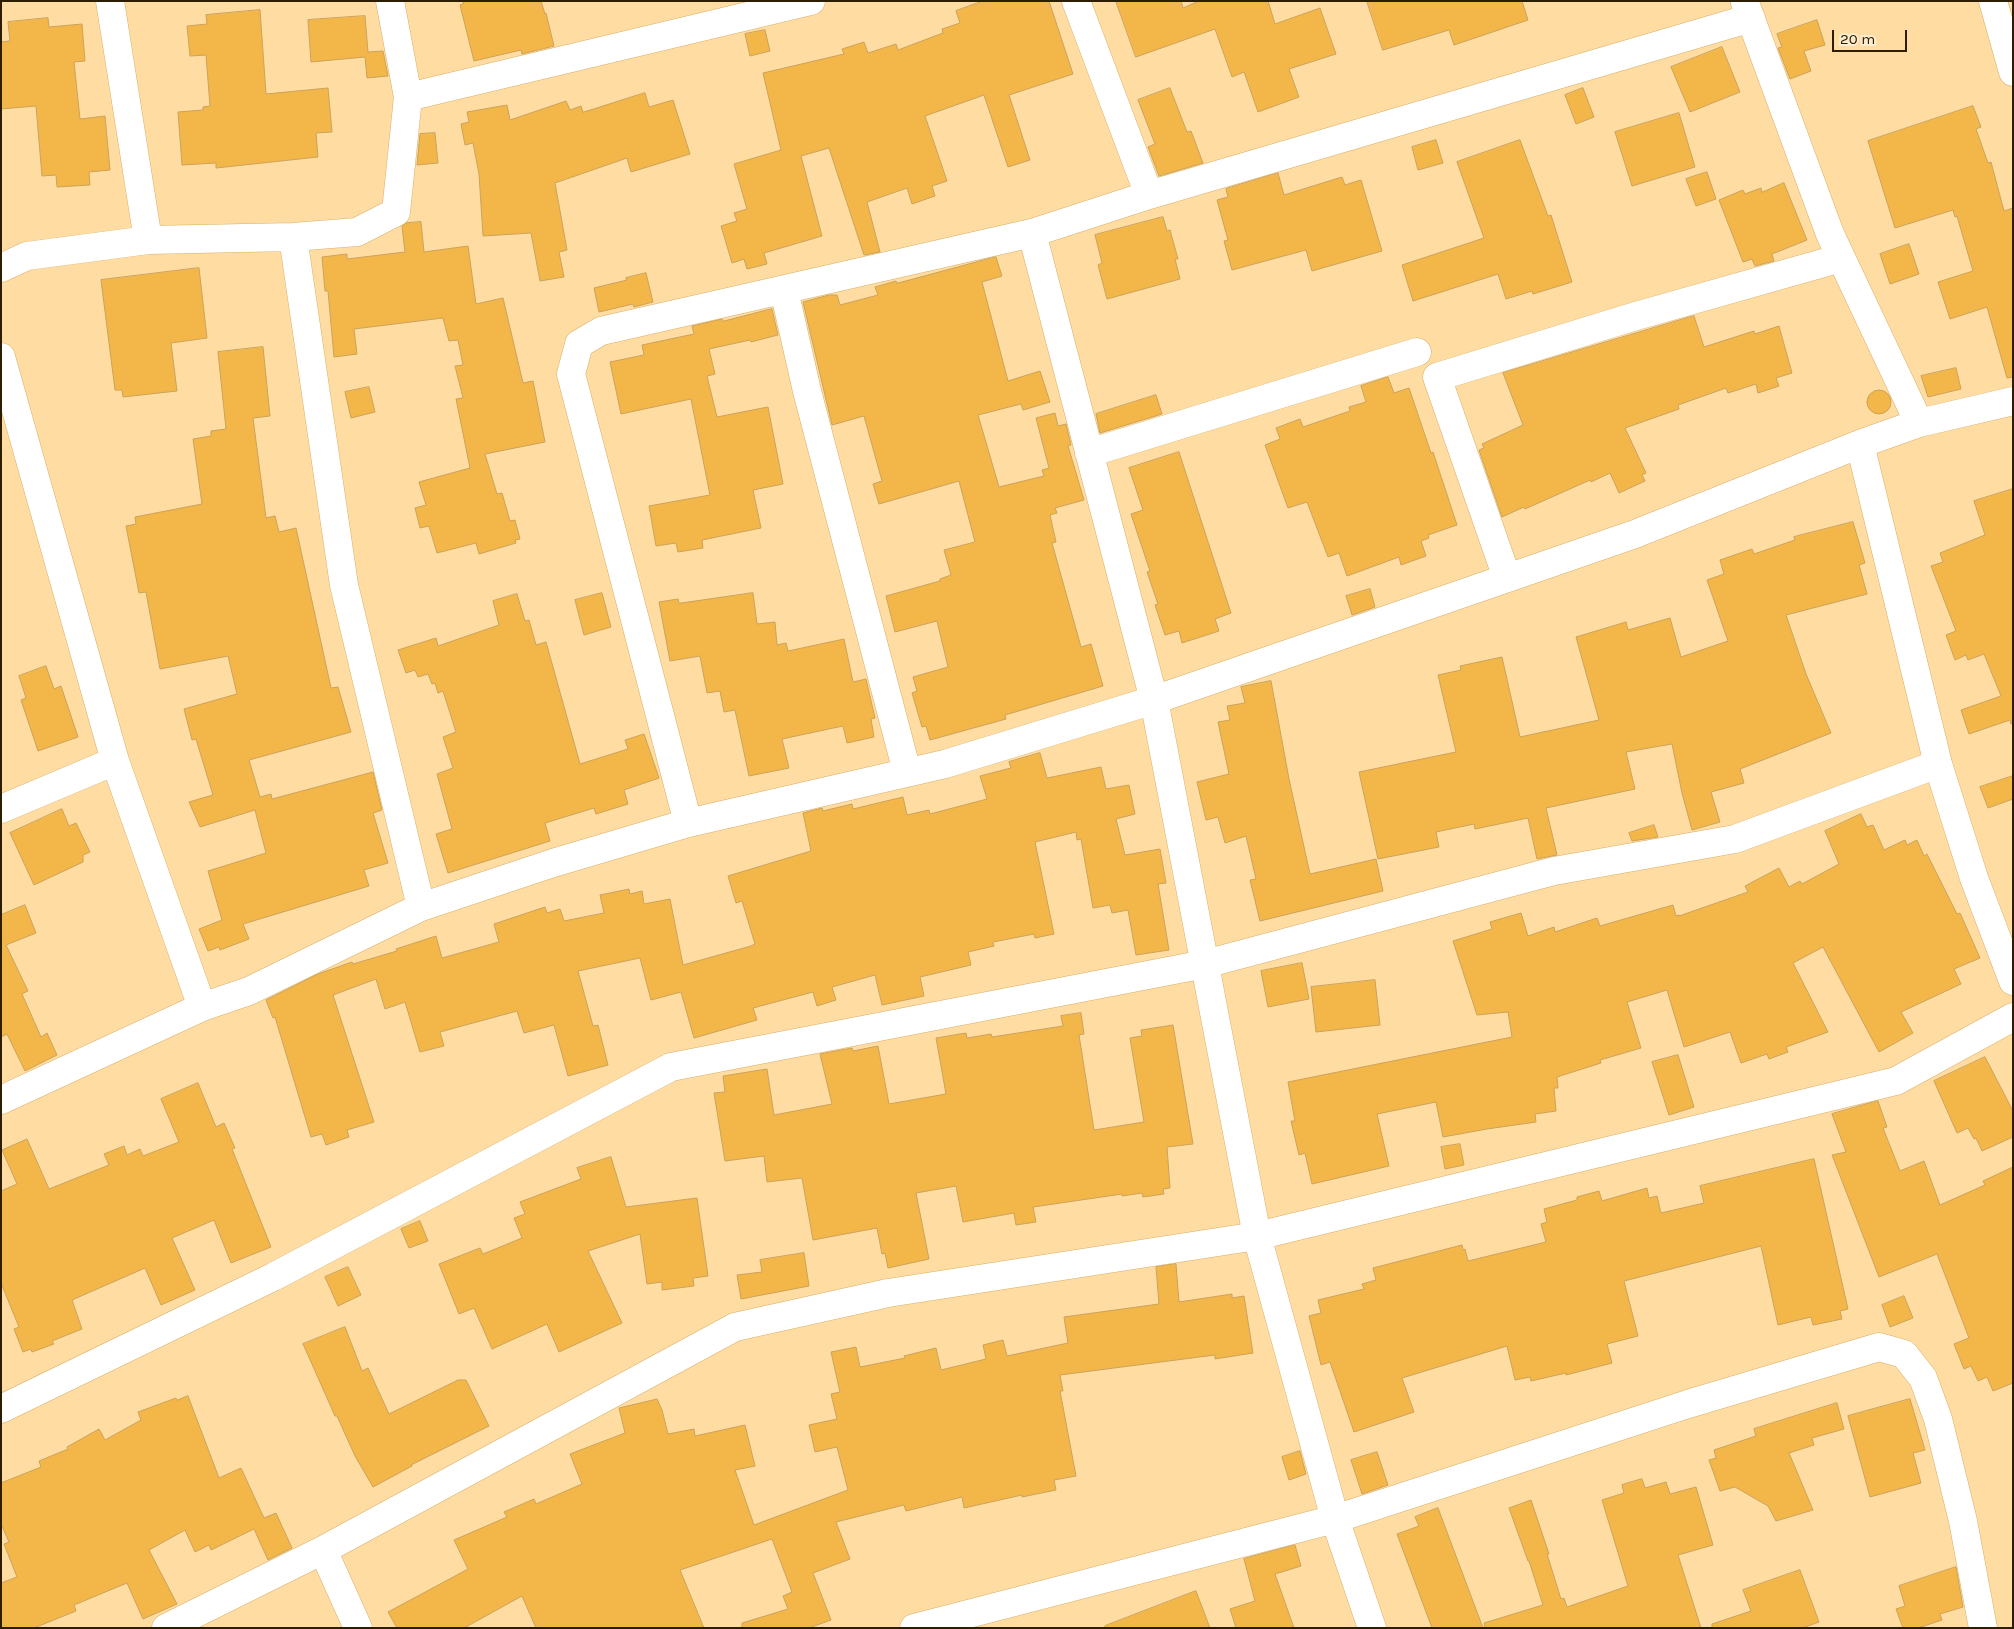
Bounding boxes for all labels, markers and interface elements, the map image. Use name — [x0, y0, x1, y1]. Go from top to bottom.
scale bar — [1834, 20, 1909, 52]
text: 20 m — [1840, 30, 1875, 48]

